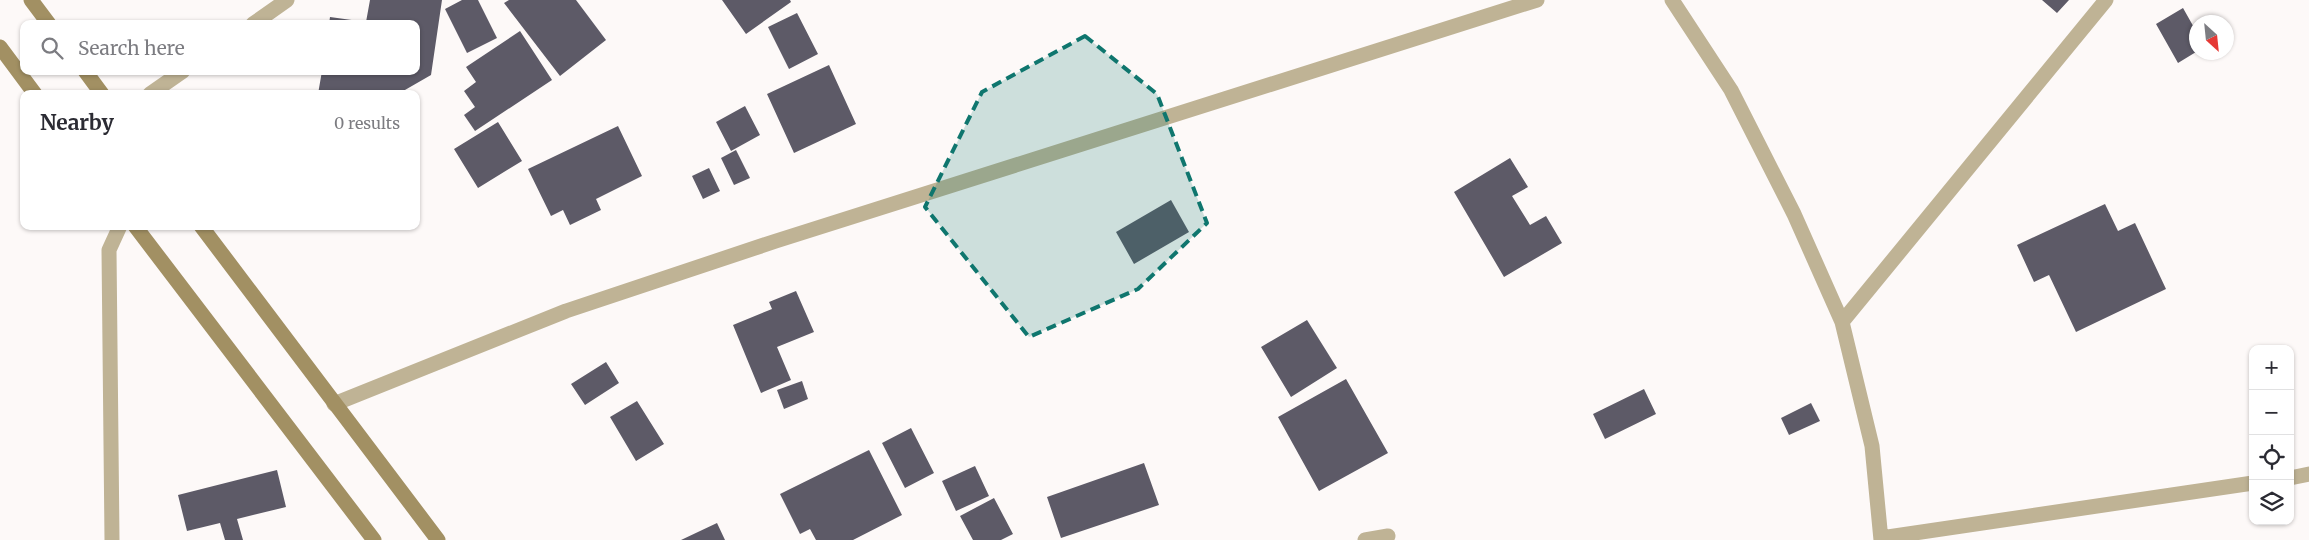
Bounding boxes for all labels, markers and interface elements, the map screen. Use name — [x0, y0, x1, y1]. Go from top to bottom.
north arrow — [2189, 15, 2234, 60]
search box — [20, 20, 420, 75]
icon: search — [38, 34, 66, 62]
text: Search here — [78, 36, 185, 60]
text: Nearby — [40, 109, 114, 136]
text: 0 results — [334, 113, 400, 133]
map controls — [2249, 345, 2294, 525]
button: + — [2249, 345, 2294, 390]
button: − — [2249, 390, 2294, 435]
button: locate — [2249, 435, 2294, 480]
button: layers — [2249, 480, 2294, 525]

